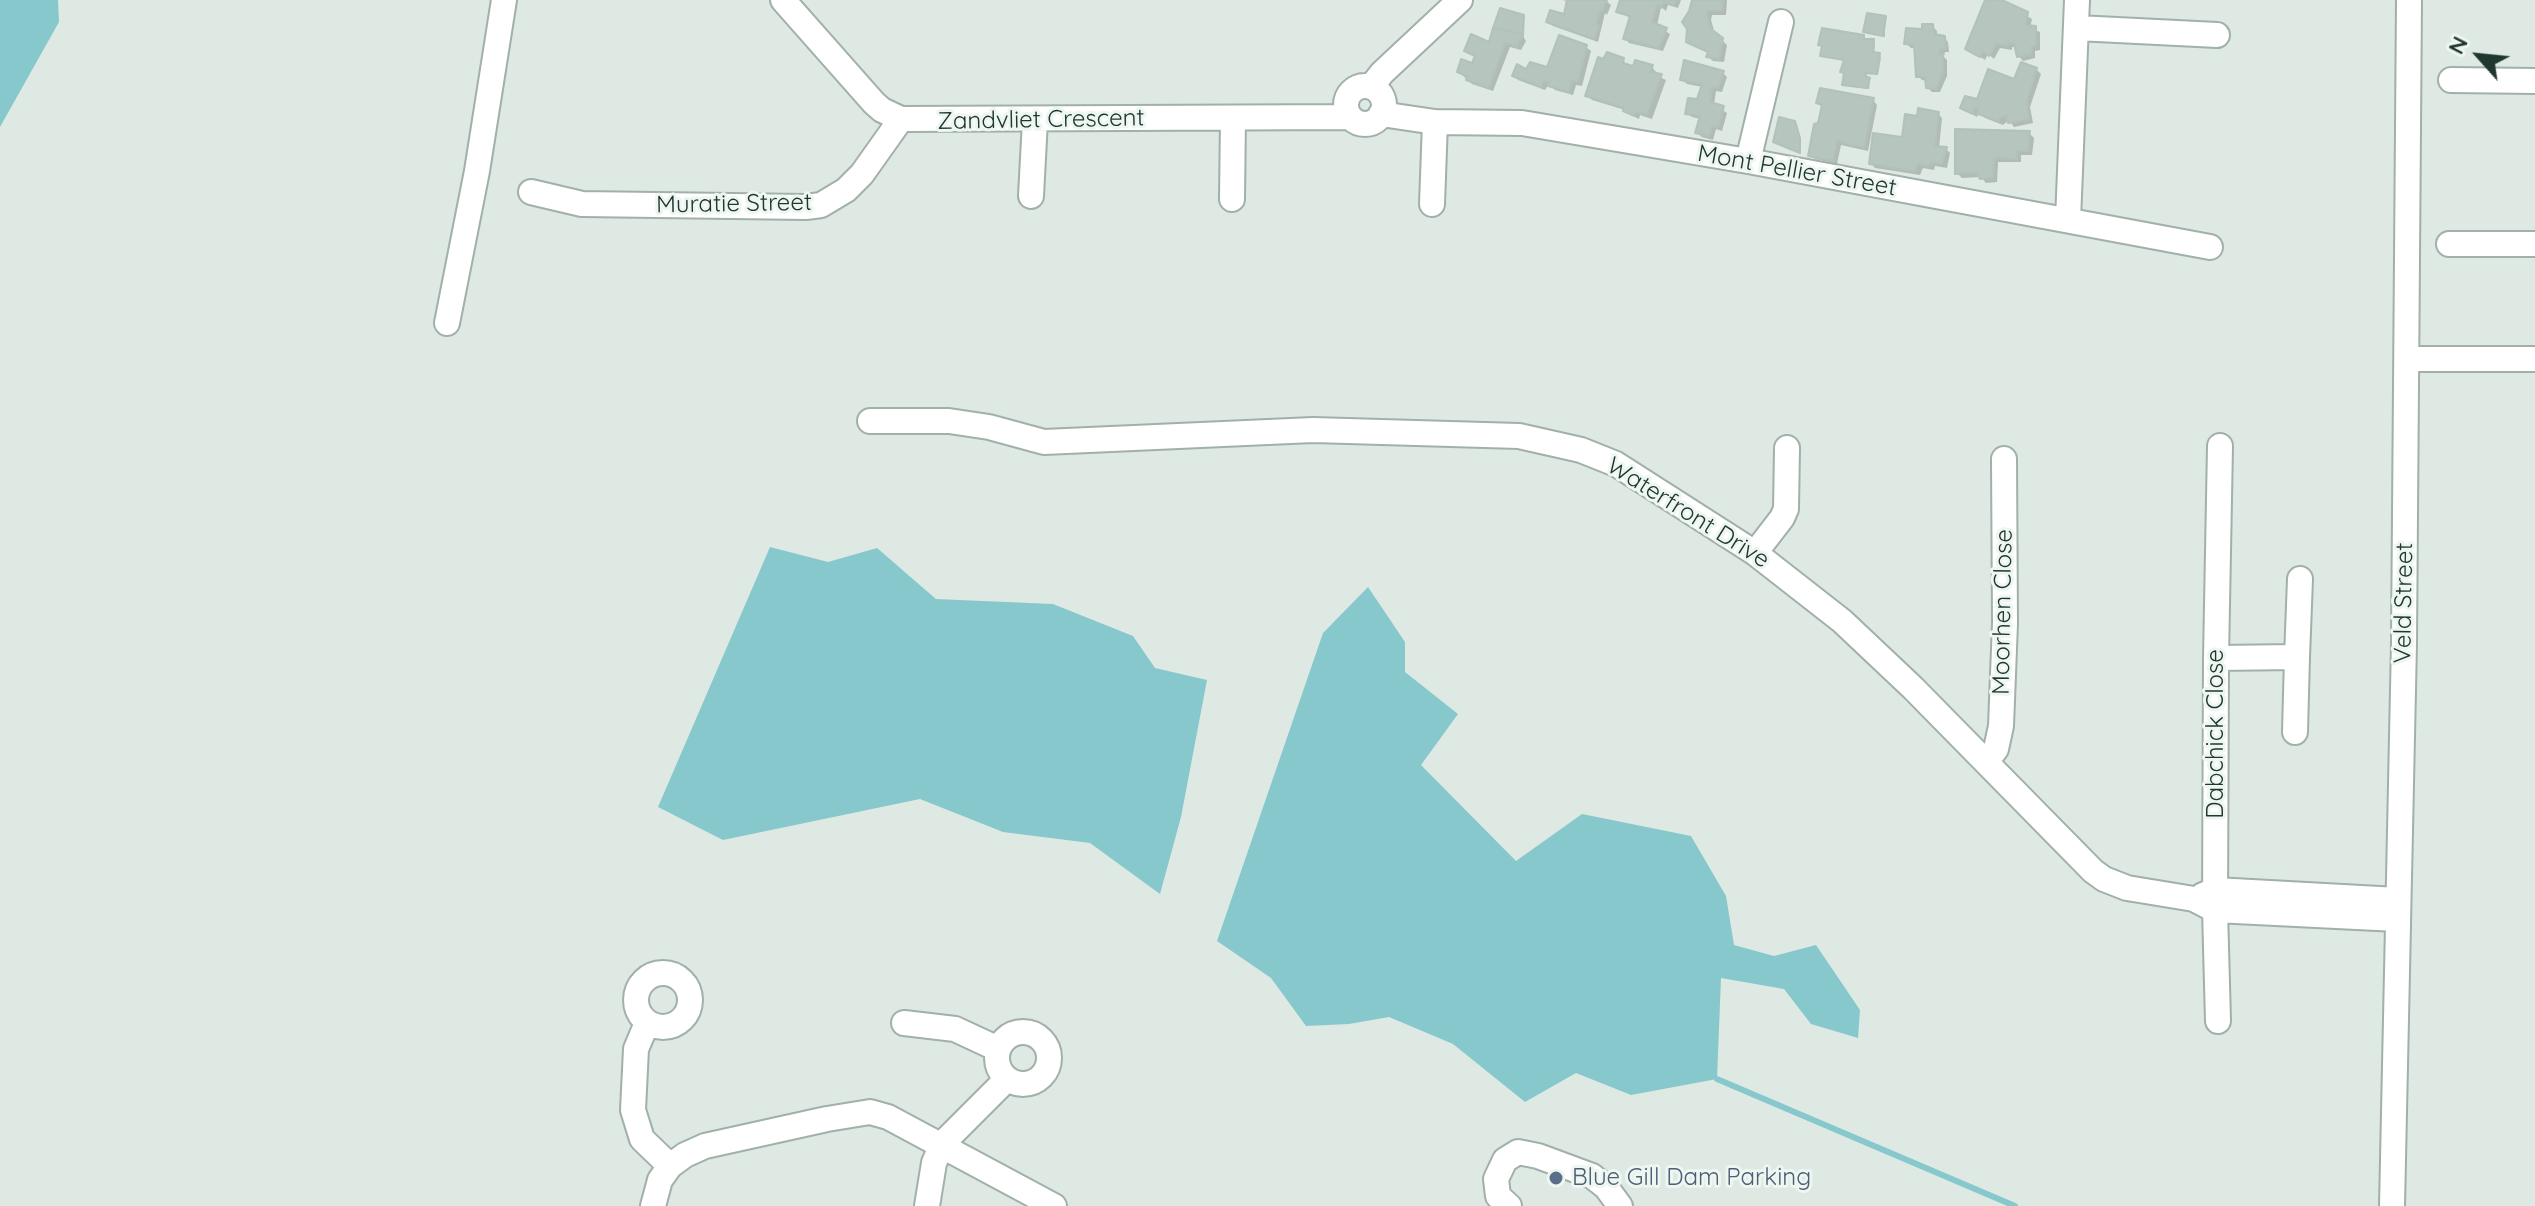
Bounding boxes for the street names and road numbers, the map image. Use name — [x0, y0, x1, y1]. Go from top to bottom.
street label: Zandvliet Crescent — [937, 104, 1145, 136]
street label: Mont Pellier Street — [1695, 139, 1899, 203]
street label: Muratie Street — [656, 188, 812, 220]
street label: Waterfront Drive — [1601, 451, 1775, 575]
street label: Moorhen Close — [1987, 529, 2019, 695]
street label: Veld Street — [2389, 542, 2419, 664]
street label: Dabchick Close — [2202, 649, 2230, 819]

